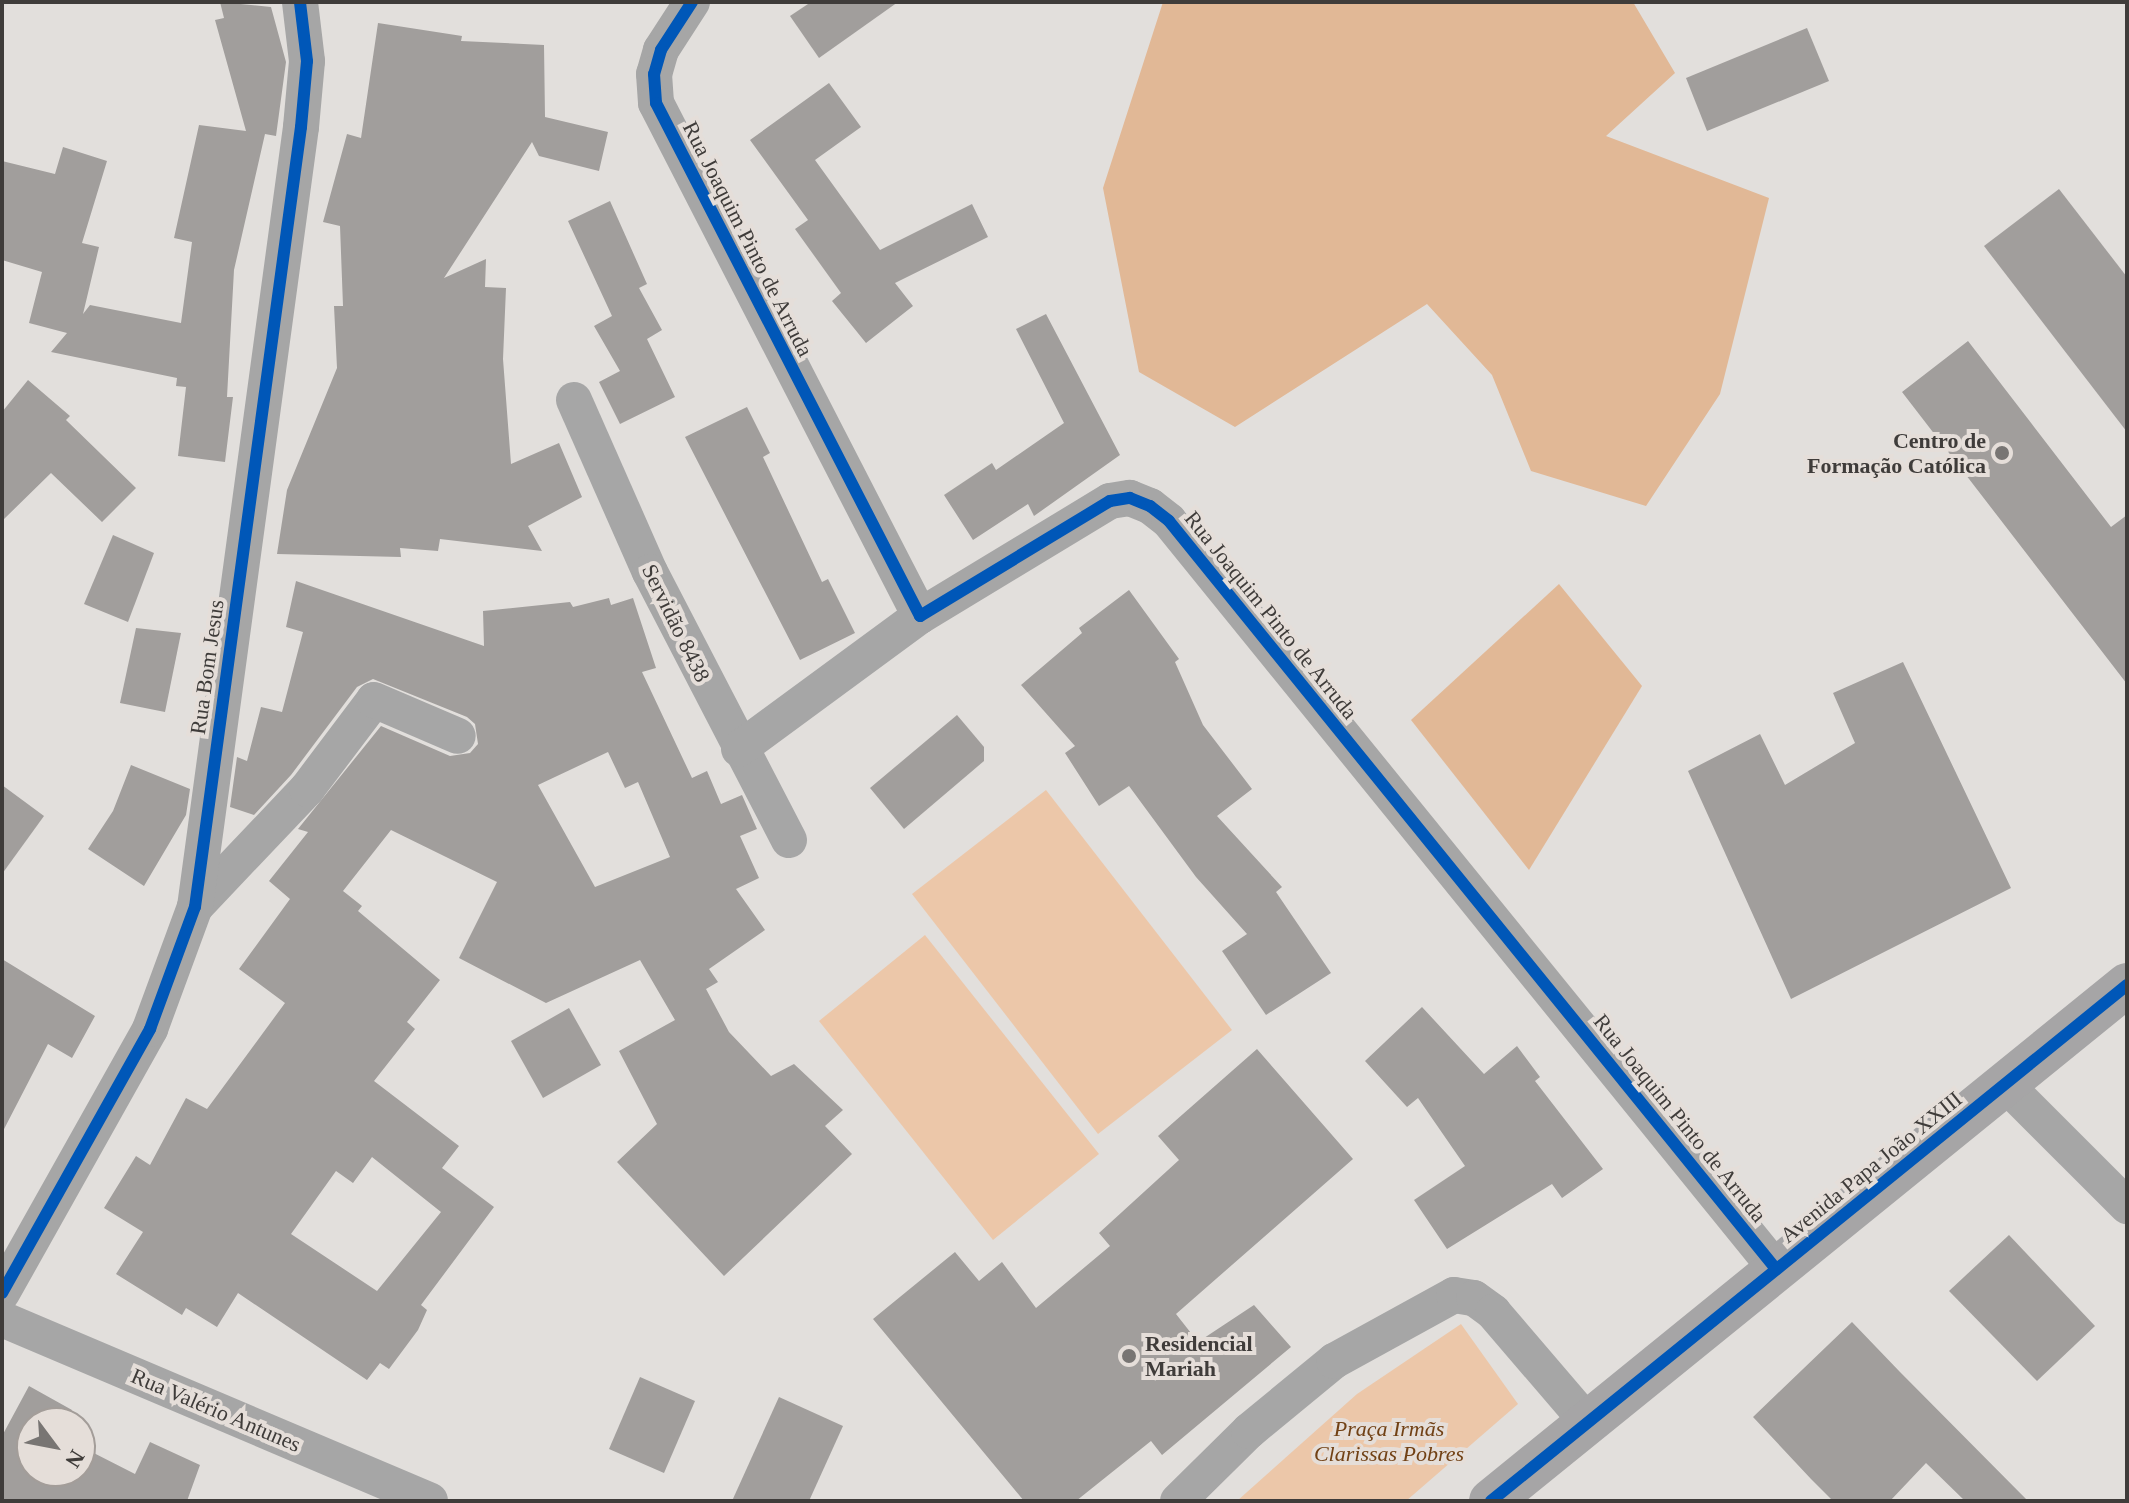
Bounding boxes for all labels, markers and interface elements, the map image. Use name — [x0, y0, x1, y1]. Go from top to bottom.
street label: Rua Joaquim Pinto de Arruda — [677, 116, 819, 362]
place label: Centro de Formação Católica — [1807, 427, 1986, 478]
marker: Centro de Formação Católica — [1993, 444, 2011, 462]
street label: Rua Joaquim Pinto de Arruda — [1178, 505, 1364, 725]
street label: Servidão 8438 — [636, 560, 716, 686]
street label: Rua Bom Jesus — [184, 598, 230, 736]
street label: Rua Joaquim Pinto de Arruda — [1587, 1008, 1773, 1228]
street label: Avenida Papa João XXIII — [1775, 1086, 1967, 1248]
place label: Residencial Mariah — [1145, 1330, 1253, 1382]
marker: Residencial Mariah — [1120, 1347, 1138, 1365]
street label: Rua Valério Antunes — [126, 1362, 306, 1458]
north arrow — [16, 1407, 96, 1487]
park label: Praça Irmãs Clarissas Pobres — [1314, 1415, 1464, 1466]
text: N — [60, 1446, 90, 1472]

